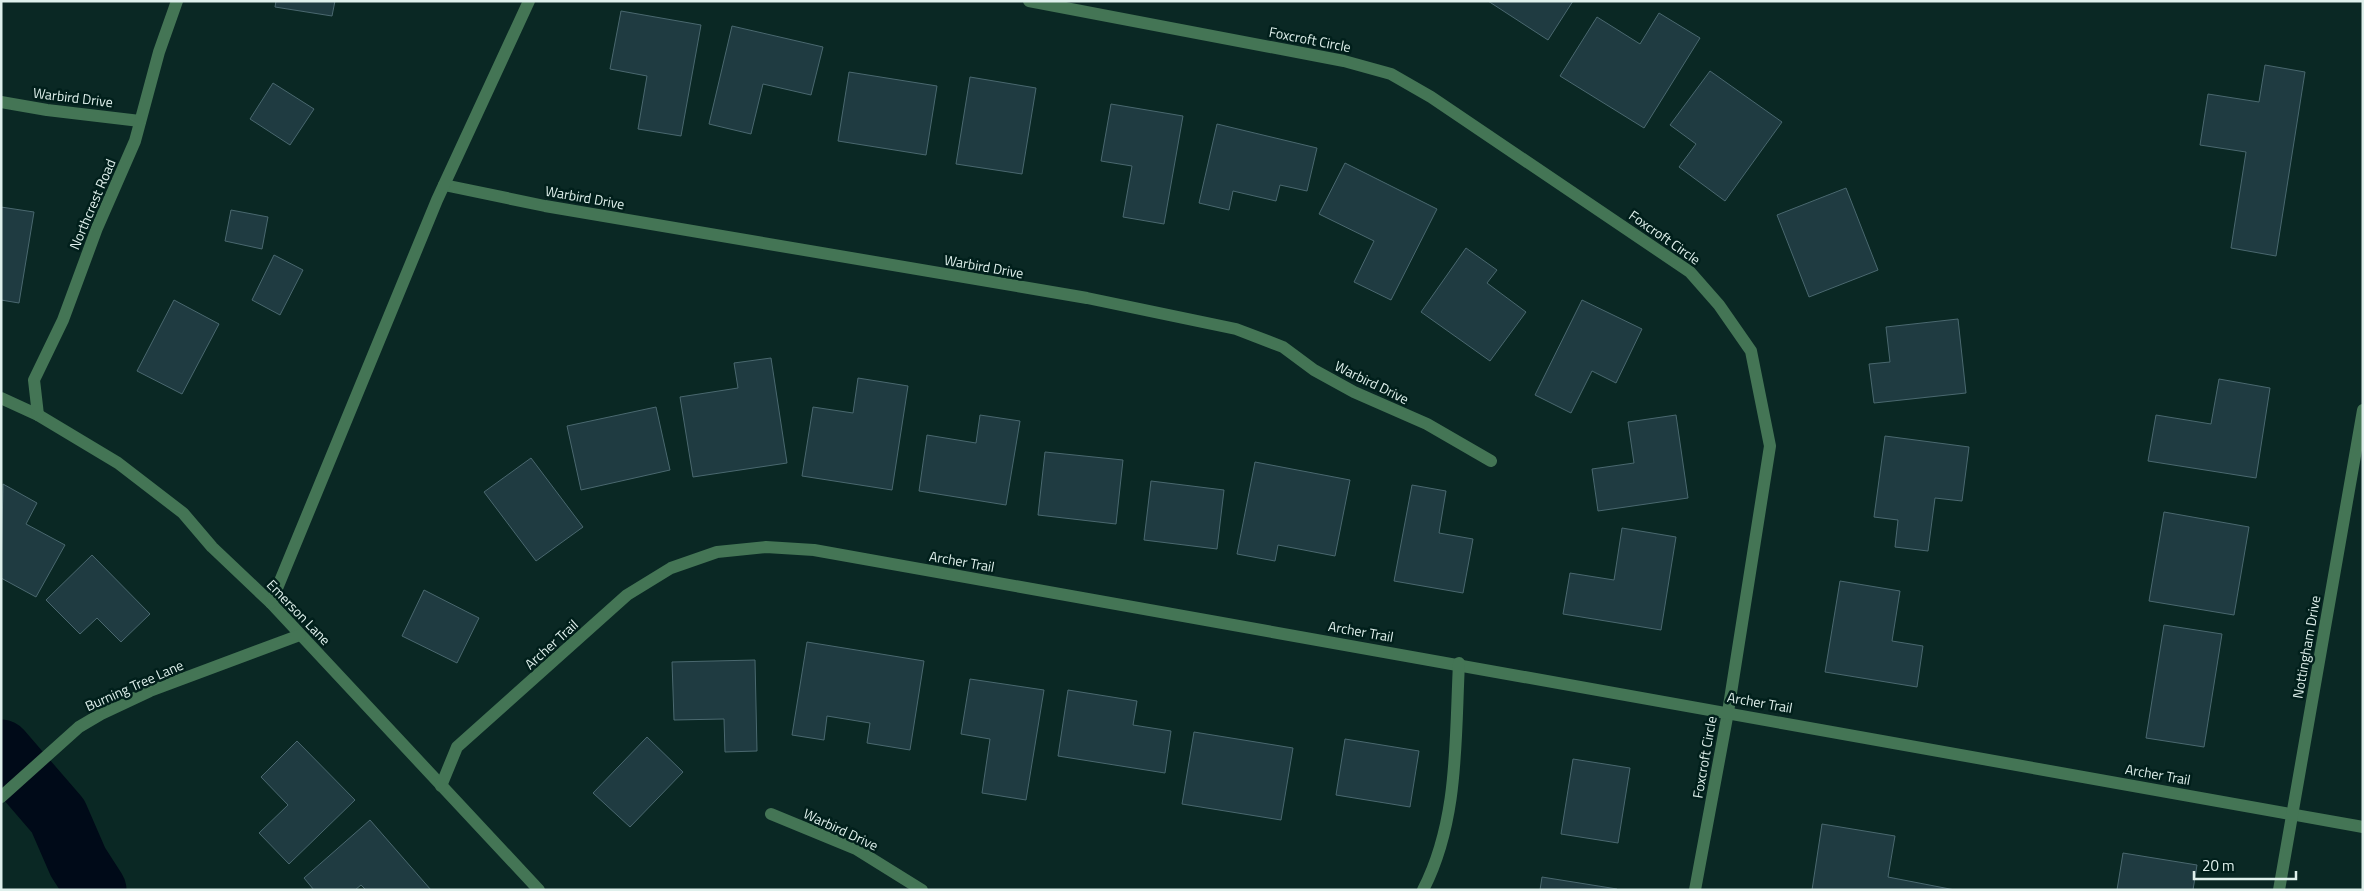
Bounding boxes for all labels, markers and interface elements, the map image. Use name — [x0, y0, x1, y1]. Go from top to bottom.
street label: Foxcroft Circle — [1267, 21, 1353, 57]
street label: Warbird Drive — [32, 82, 114, 112]
street label: Northcrest Road — [63, 155, 121, 253]
street label: Warbird Drive — [544, 180, 626, 214]
street label: Foxcroft Circle — [1625, 205, 1705, 269]
street label: Warbird Drive — [943, 249, 1025, 283]
street label: Warbird Drive — [1331, 355, 1413, 409]
street label: Archer Trail — [928, 545, 996, 577]
street label: Emerson Lane — [262, 574, 336, 650]
street label: Nottingham Drive — [2287, 594, 2325, 700]
street label: Archer Trail — [519, 614, 583, 674]
street label: Archer Trail — [1327, 615, 1395, 647]
street label: Burning Tree Lane — [81, 654, 187, 716]
street label: Archer Trail — [1726, 686, 1794, 718]
street label: Foxcroft Circle — [1686, 714, 1722, 800]
street label: Archer Trail — [2124, 758, 2192, 790]
street label: Warbird Drive — [800, 803, 882, 855]
scale bar — [2194, 848, 2296, 880]
text: 20 m — [2202, 854, 2235, 877]

